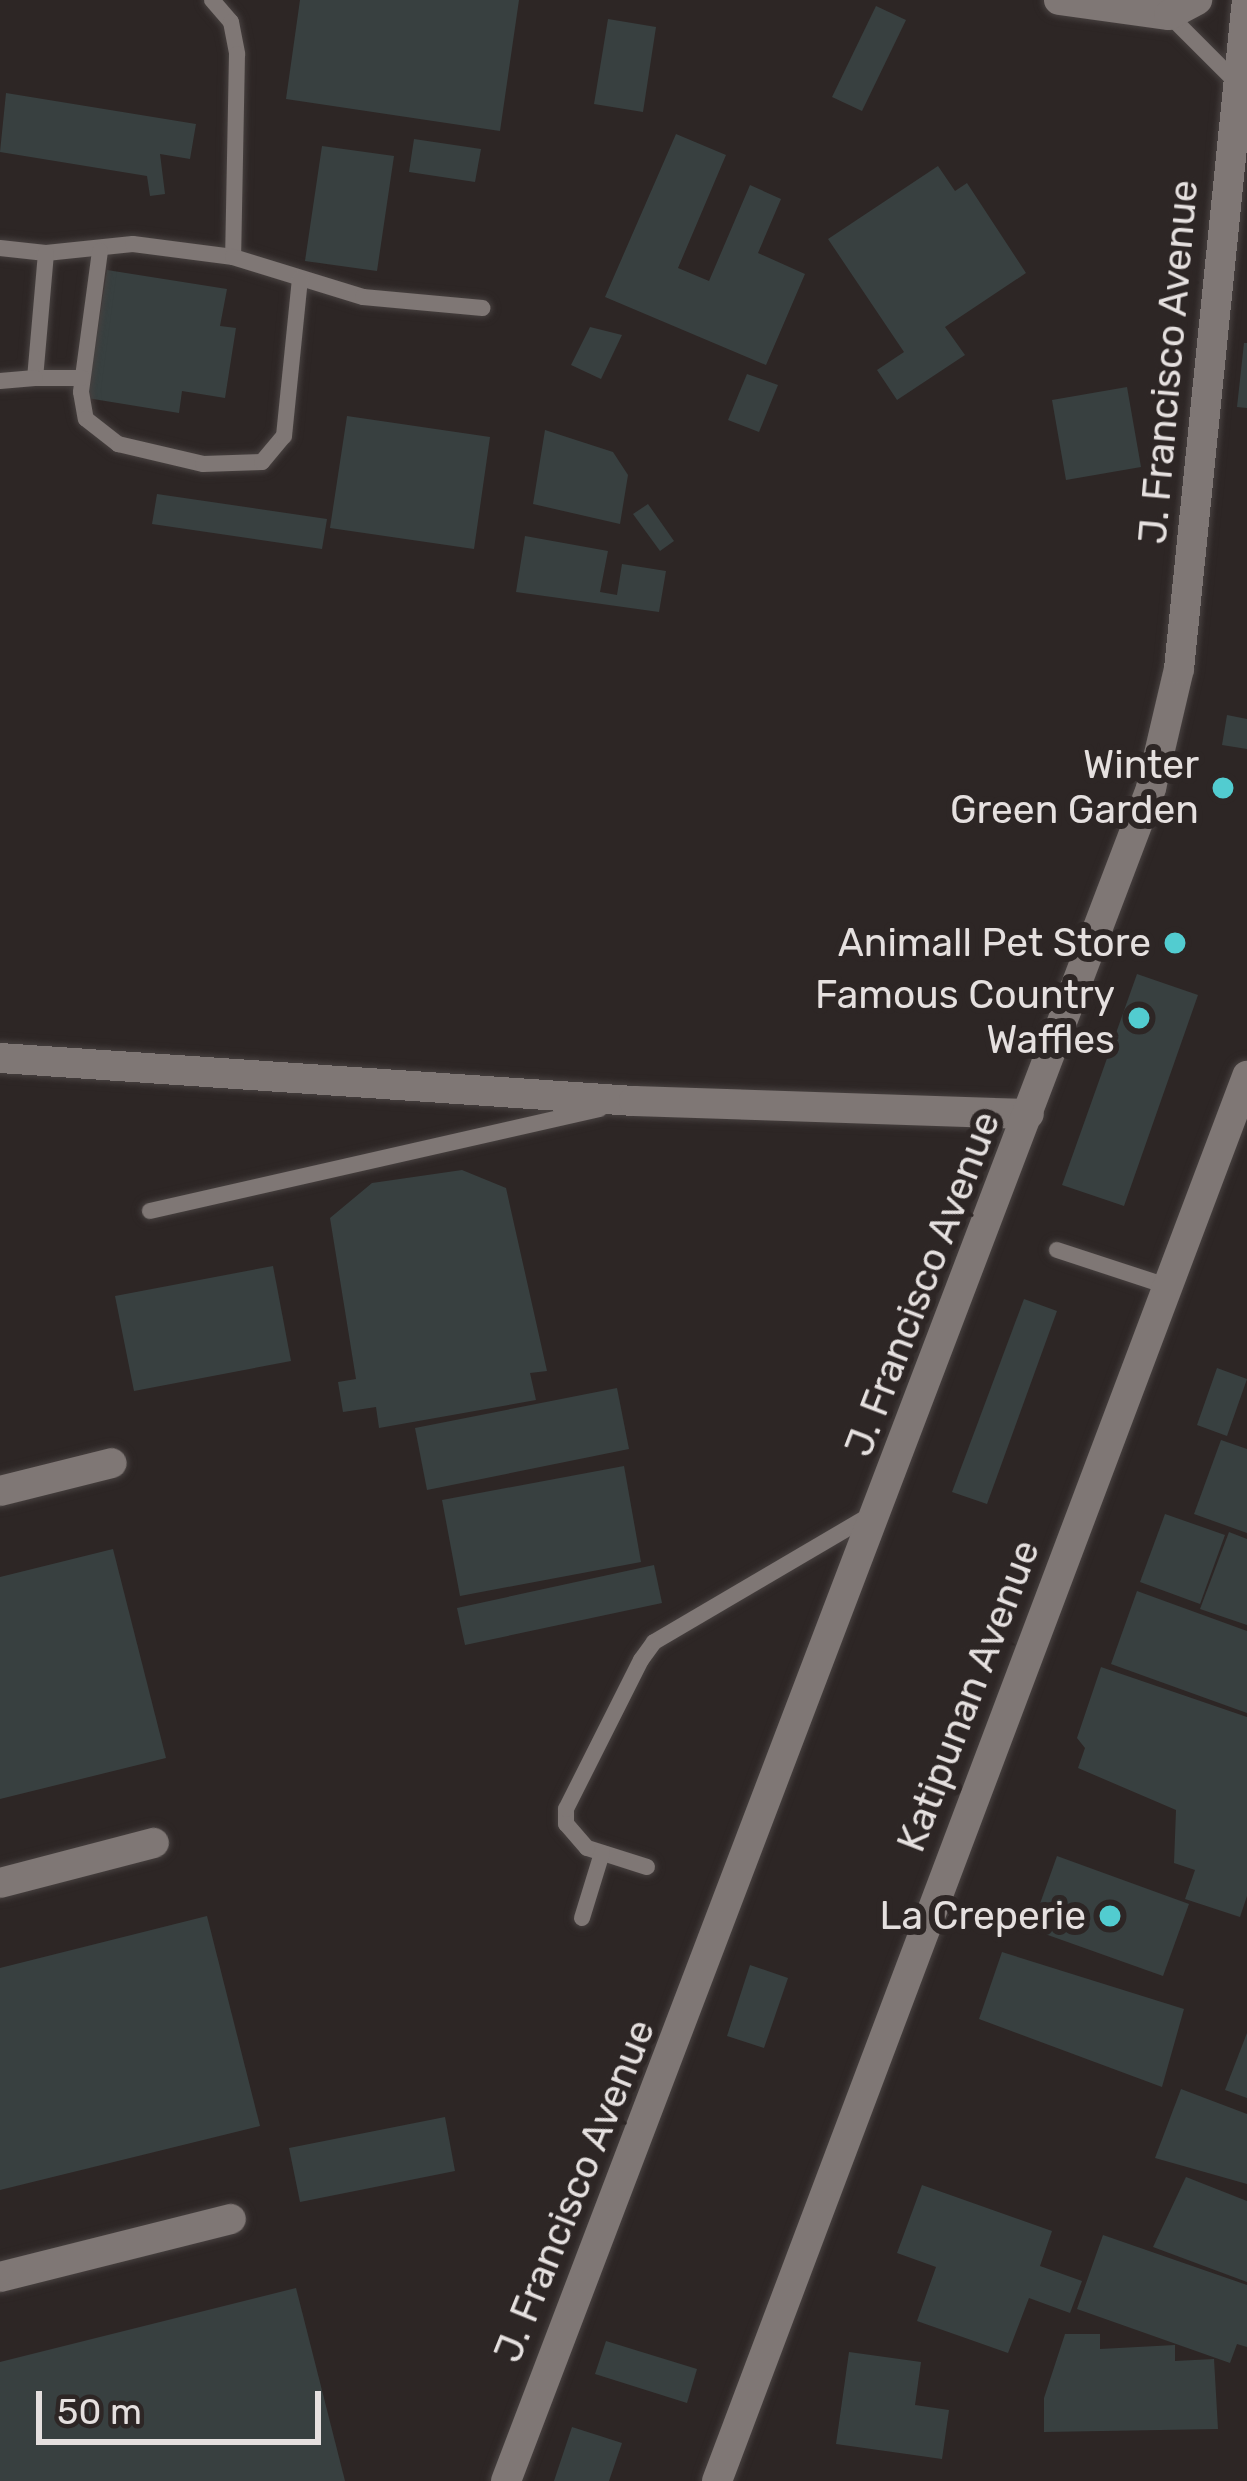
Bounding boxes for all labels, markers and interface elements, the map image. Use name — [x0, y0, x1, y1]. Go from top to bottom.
street label: J. Francisco Avenue — [1130, 178, 1208, 546]
place label: Winter Green Garden — [950, 743, 1199, 834]
marker: Winter Green Garden — [1210, 775, 1236, 801]
place label: Animall Pet Store — [838, 920, 1151, 966]
marker: Animall Pet Store — [1162, 930, 1188, 956]
place label: Famous Country Waffles — [815, 973, 1115, 1064]
marker: Famous Country Waffles — [1126, 1005, 1152, 1031]
street label: J. Francisco Avenue — [836, 1105, 1010, 1463]
street label: Katipunan Avenue — [888, 1533, 1050, 1859]
place label: La Creperie — [880, 1893, 1086, 1939]
marker: La Creperie — [1097, 1903, 1123, 1929]
street label: J. Francisco Avenue — [485, 2012, 665, 2370]
scale bar — [42, 2367, 327, 2441]
text: 50 m — [57, 2390, 142, 2433]

